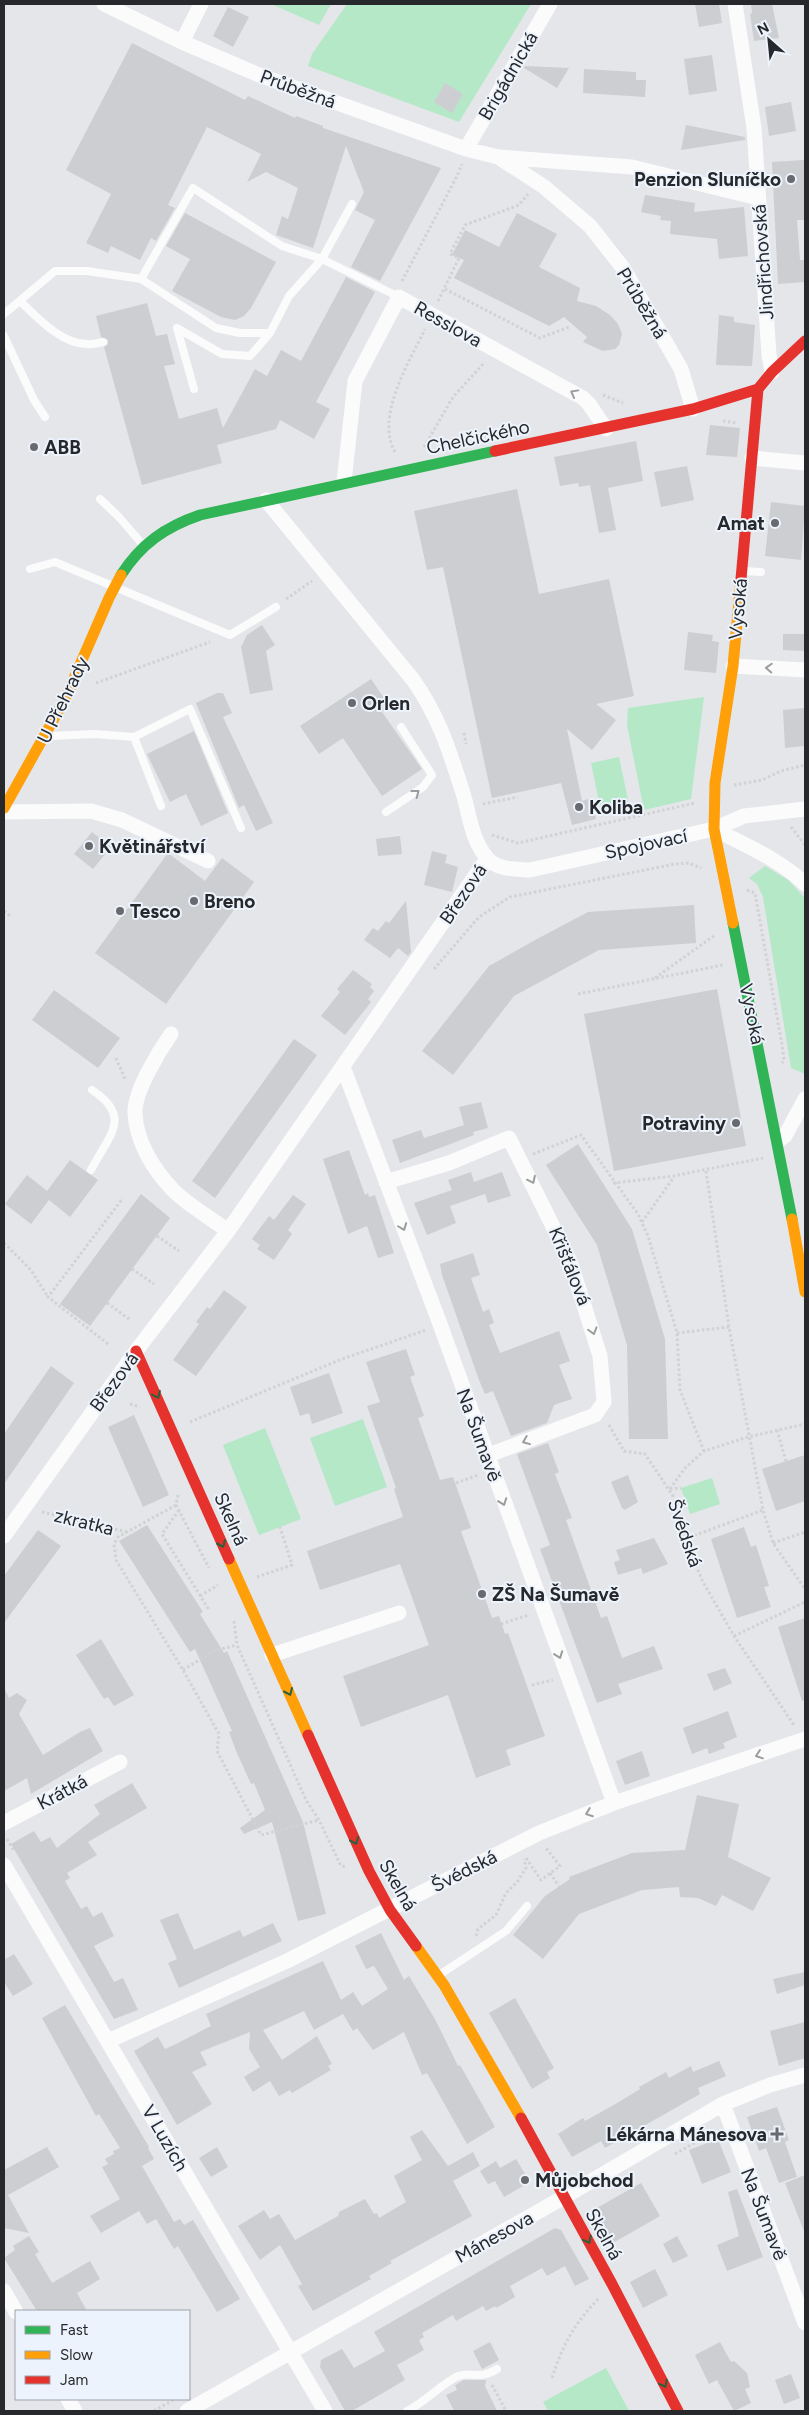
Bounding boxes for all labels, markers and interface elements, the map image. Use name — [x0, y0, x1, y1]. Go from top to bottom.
north arrow — [744, 15, 794, 65]
text: N — [755, 19, 772, 39]
street label: Brigádnická — [473, 28, 543, 124]
street label: Průběžná — [257, 65, 339, 113]
place label: Penzion Sluníčko — [634, 168, 781, 191]
marker: Penzion Sluníčko — [785, 173, 797, 185]
street label: Jindřichovská — [747, 203, 779, 321]
street label: Průběžná — [612, 263, 672, 343]
street label: Resslova — [410, 296, 486, 352]
one-way arrow — [570, 389, 579, 399]
street label: Chelčického — [424, 415, 532, 459]
place label: ABB — [44, 436, 81, 459]
marker: ABB — [28, 441, 40, 453]
place label: Amat — [717, 512, 765, 535]
marker: Amat — [769, 517, 781, 529]
street label: Vysoká — [724, 577, 752, 641]
street label: U Přehrady — [32, 653, 94, 747]
one-way arrow — [765, 663, 773, 674]
place label: Orlen — [362, 692, 410, 715]
marker: Orlen — [346, 697, 358, 709]
one-way arrow — [410, 790, 419, 798]
place label: Koliba — [589, 796, 643, 819]
marker: Koliba — [573, 801, 585, 813]
street label: Spojovací — [603, 824, 691, 864]
place label: Květinářství — [99, 835, 206, 858]
marker: Květinářství — [83, 840, 95, 852]
street label: Březová — [435, 859, 491, 929]
place label: Breno — [204, 890, 255, 913]
marker: Breno — [188, 895, 200, 907]
place label: Tesco — [130, 900, 181, 923]
marker: Tesco — [114, 905, 126, 917]
street label: Vysoká — [734, 981, 770, 1047]
place label: Potraviny — [642, 1112, 726, 1135]
marker: Potraviny — [730, 1117, 742, 1129]
one-way arrow — [526, 1175, 536, 1184]
one-way arrow — [397, 1222, 408, 1231]
street label: Křišťálová — [544, 1223, 596, 1309]
one-way arrow — [588, 1326, 598, 1334]
street label: Březová — [85, 1348, 143, 1416]
street label: Na Šumavě — [452, 1385, 506, 1485]
one-way arrow — [150, 1390, 161, 1399]
one-way arrow — [522, 1435, 530, 1445]
street label: Skelná — [209, 1489, 253, 1549]
street label: Švédská — [663, 1496, 707, 1570]
one-way arrow — [497, 1497, 507, 1506]
street label: zkratka — [52, 1504, 116, 1540]
one-way arrow — [216, 1539, 227, 1548]
place label: ZŠ Na Šumavě — [492, 1583, 620, 1606]
marker: ZŠ Na Šumavě — [476, 1588, 488, 1600]
one-way arrow — [553, 1650, 563, 1659]
one-way arrow — [282, 1687, 293, 1696]
one-way arrow — [755, 1749, 764, 1759]
street label: Krátká — [33, 1769, 91, 1815]
one-way arrow — [585, 1807, 594, 1818]
one-way arrow — [349, 1836, 359, 1845]
street label: Švédská — [427, 1845, 501, 1897]
street label: Skelná — [374, 1855, 422, 1915]
street label: V Luzích — [137, 2101, 193, 2175]
place label: Lékárna Mánesova — [606, 2123, 767, 2146]
marker: Lékárna Mánesova — [771, 2128, 783, 2140]
street label: Na Šumavě — [736, 2164, 792, 2264]
place label: Můjobchod — [535, 2169, 634, 2192]
marker: Můjobchod — [519, 2174, 531, 2186]
street label: Skelná — [580, 2204, 628, 2264]
street label: Mánesova — [451, 2206, 537, 2268]
one-way arrow — [581, 2235, 591, 2244]
legend — [15, 2310, 190, 2400]
text: Fast — [60, 2321, 89, 2339]
text: Slow — [60, 2346, 93, 2364]
text: Jam — [60, 2371, 88, 2389]
one-way arrow — [658, 2378, 668, 2387]

